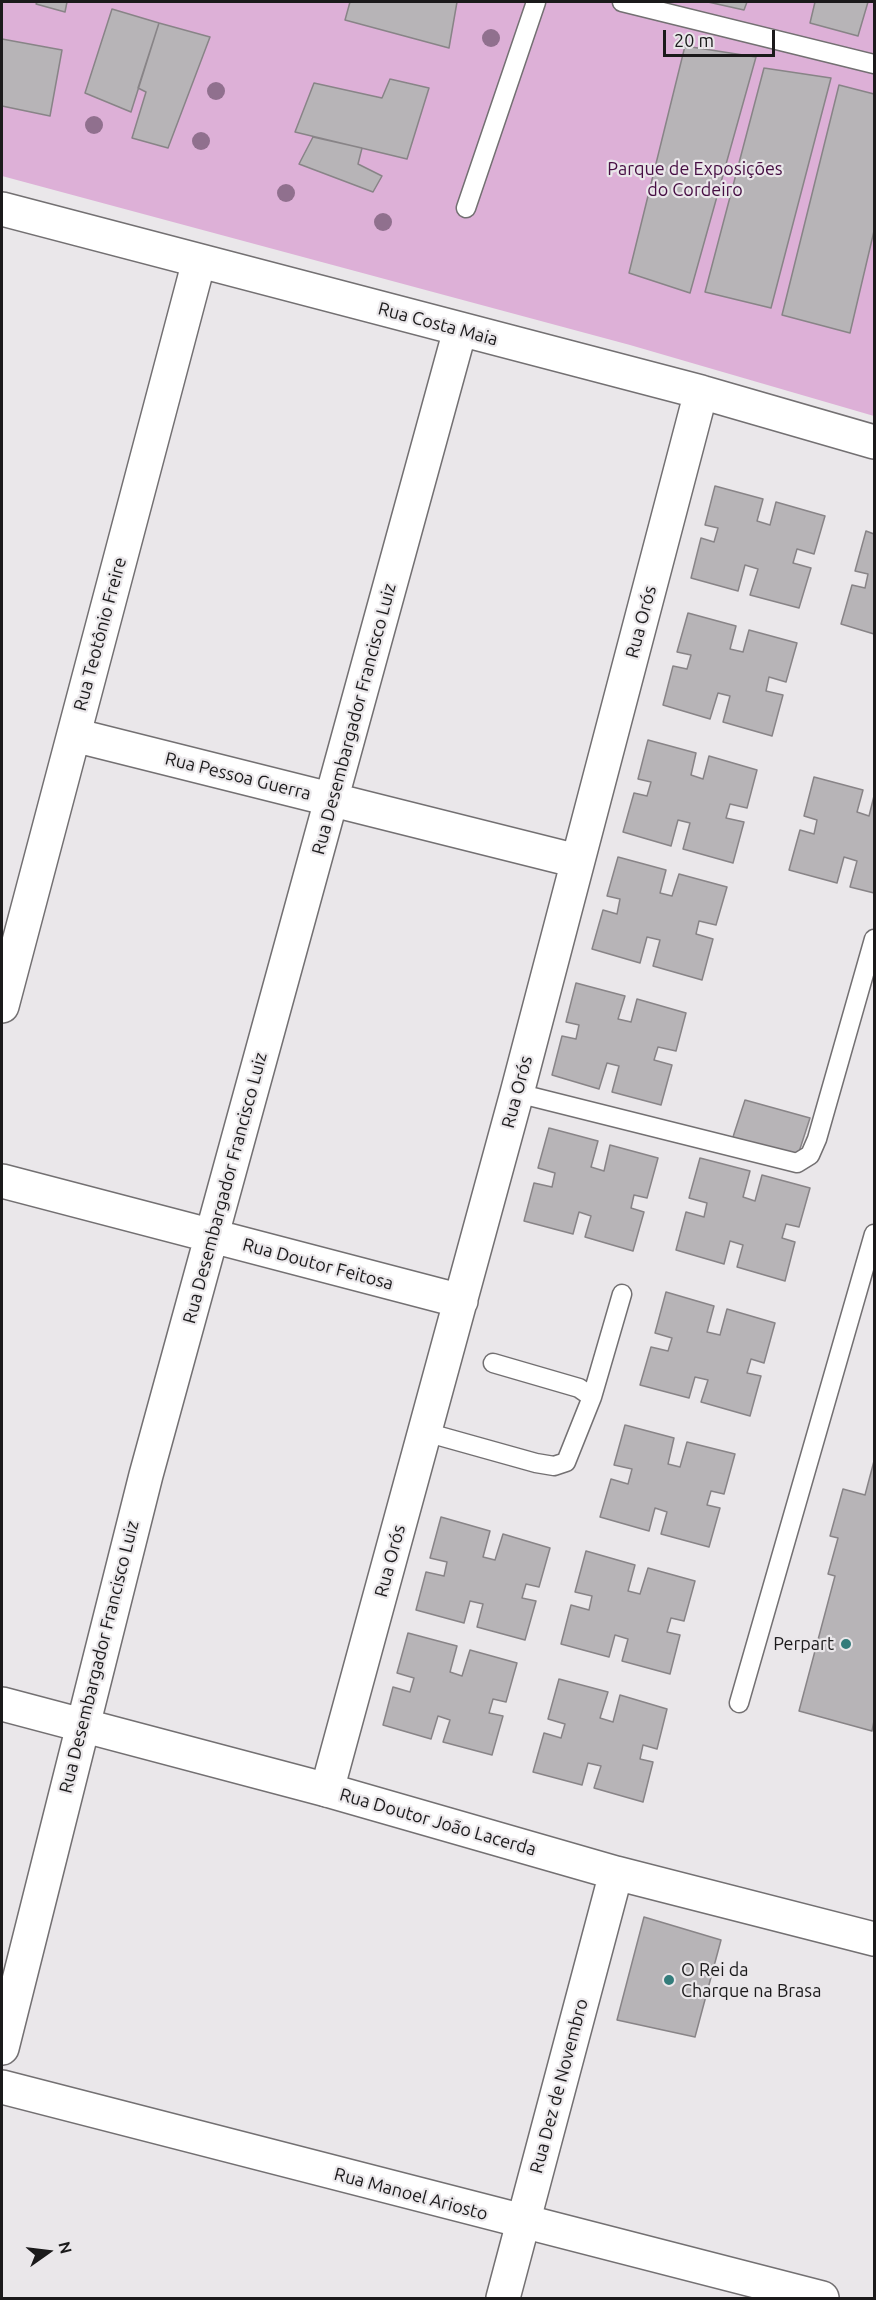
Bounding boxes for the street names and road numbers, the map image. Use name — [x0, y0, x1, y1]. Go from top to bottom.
street label: Rua Costa Maia — [376, 298, 500, 350]
street label: Rua Teotônio Freire — [69, 555, 131, 713]
street label: Rua Desembargador Francisco Luiz — [307, 581, 401, 857]
street label: Rua Orós — [621, 583, 661, 661]
street label: Rua Pessoa Guerra — [163, 747, 313, 805]
street label: Rua Desembargador Francisco Luiz — [178, 1050, 272, 1326]
street label: Rua Orós — [497, 1053, 537, 1131]
street label: Rua Doutor Feitosa — [240, 1233, 396, 1295]
street label: Rua Desembargador Francisco Luiz — [55, 1518, 143, 1796]
street label: Rua Orós — [370, 1522, 410, 1600]
street label: Rua Doutor João Lacerda — [337, 1784, 539, 1860]
street label: Rua Dez de Novembro — [525, 1996, 593, 2176]
street label: Rua Manoel Ariosto — [332, 2163, 490, 2225]

